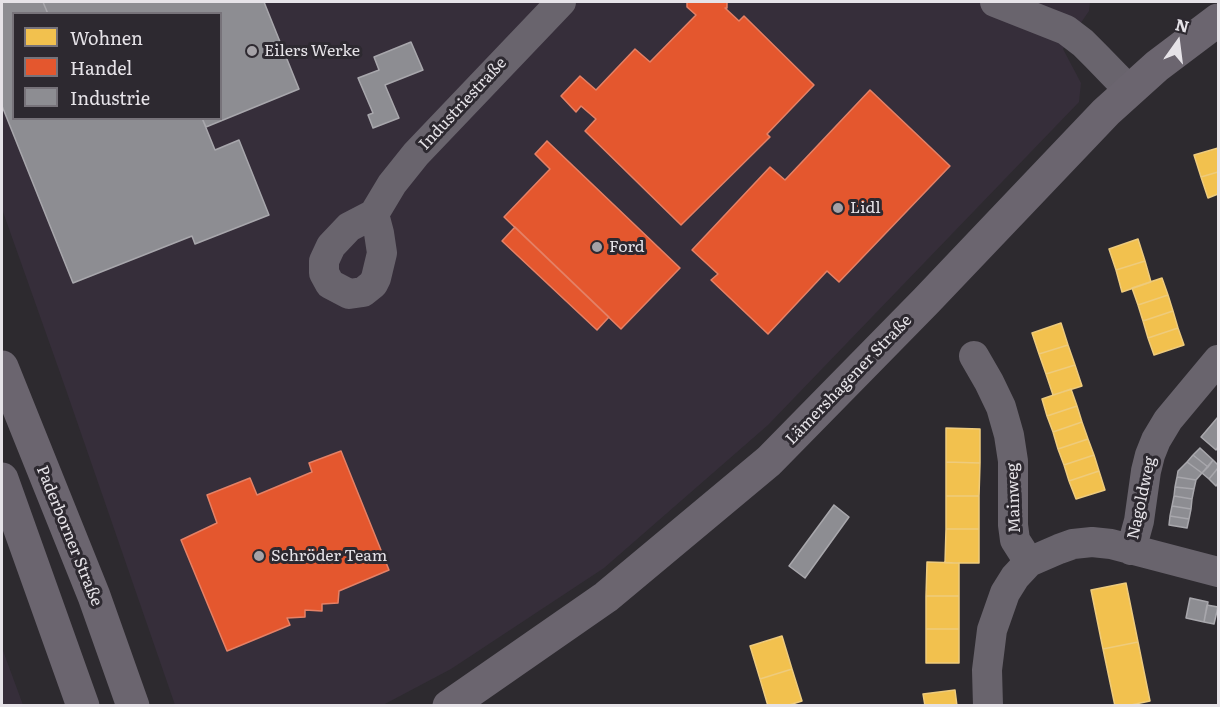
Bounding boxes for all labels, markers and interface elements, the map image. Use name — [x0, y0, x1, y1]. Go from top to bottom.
text: N — [1173, 11, 1192, 38]
legend — [12, 12, 222, 120]
north arrow — [1148, 12, 1208, 72]
text: Wohnen — [70, 24, 143, 51]
place label: Eilers Werke — [264, 41, 360, 61]
marker: Eilers Werke — [245, 44, 259, 58]
text: Handel — [70, 54, 132, 81]
street label: Industriestraße — [415, 54, 511, 154]
text: Industrie — [70, 84, 150, 111]
place label: Lidl — [850, 198, 881, 218]
marker: Lidl — [831, 201, 845, 215]
place label: Ford — [609, 237, 645, 257]
marker: Ford — [590, 240, 604, 254]
street label: Lämershagener Straße — [782, 311, 916, 449]
street label: Nagoldweg — [1124, 455, 1160, 541]
street label: Mainweg — [1003, 462, 1025, 534]
street label: Paderborner Straße — [32, 463, 106, 609]
place label: Schröder Team — [271, 546, 387, 566]
marker: Schröder Team — [252, 549, 266, 563]

